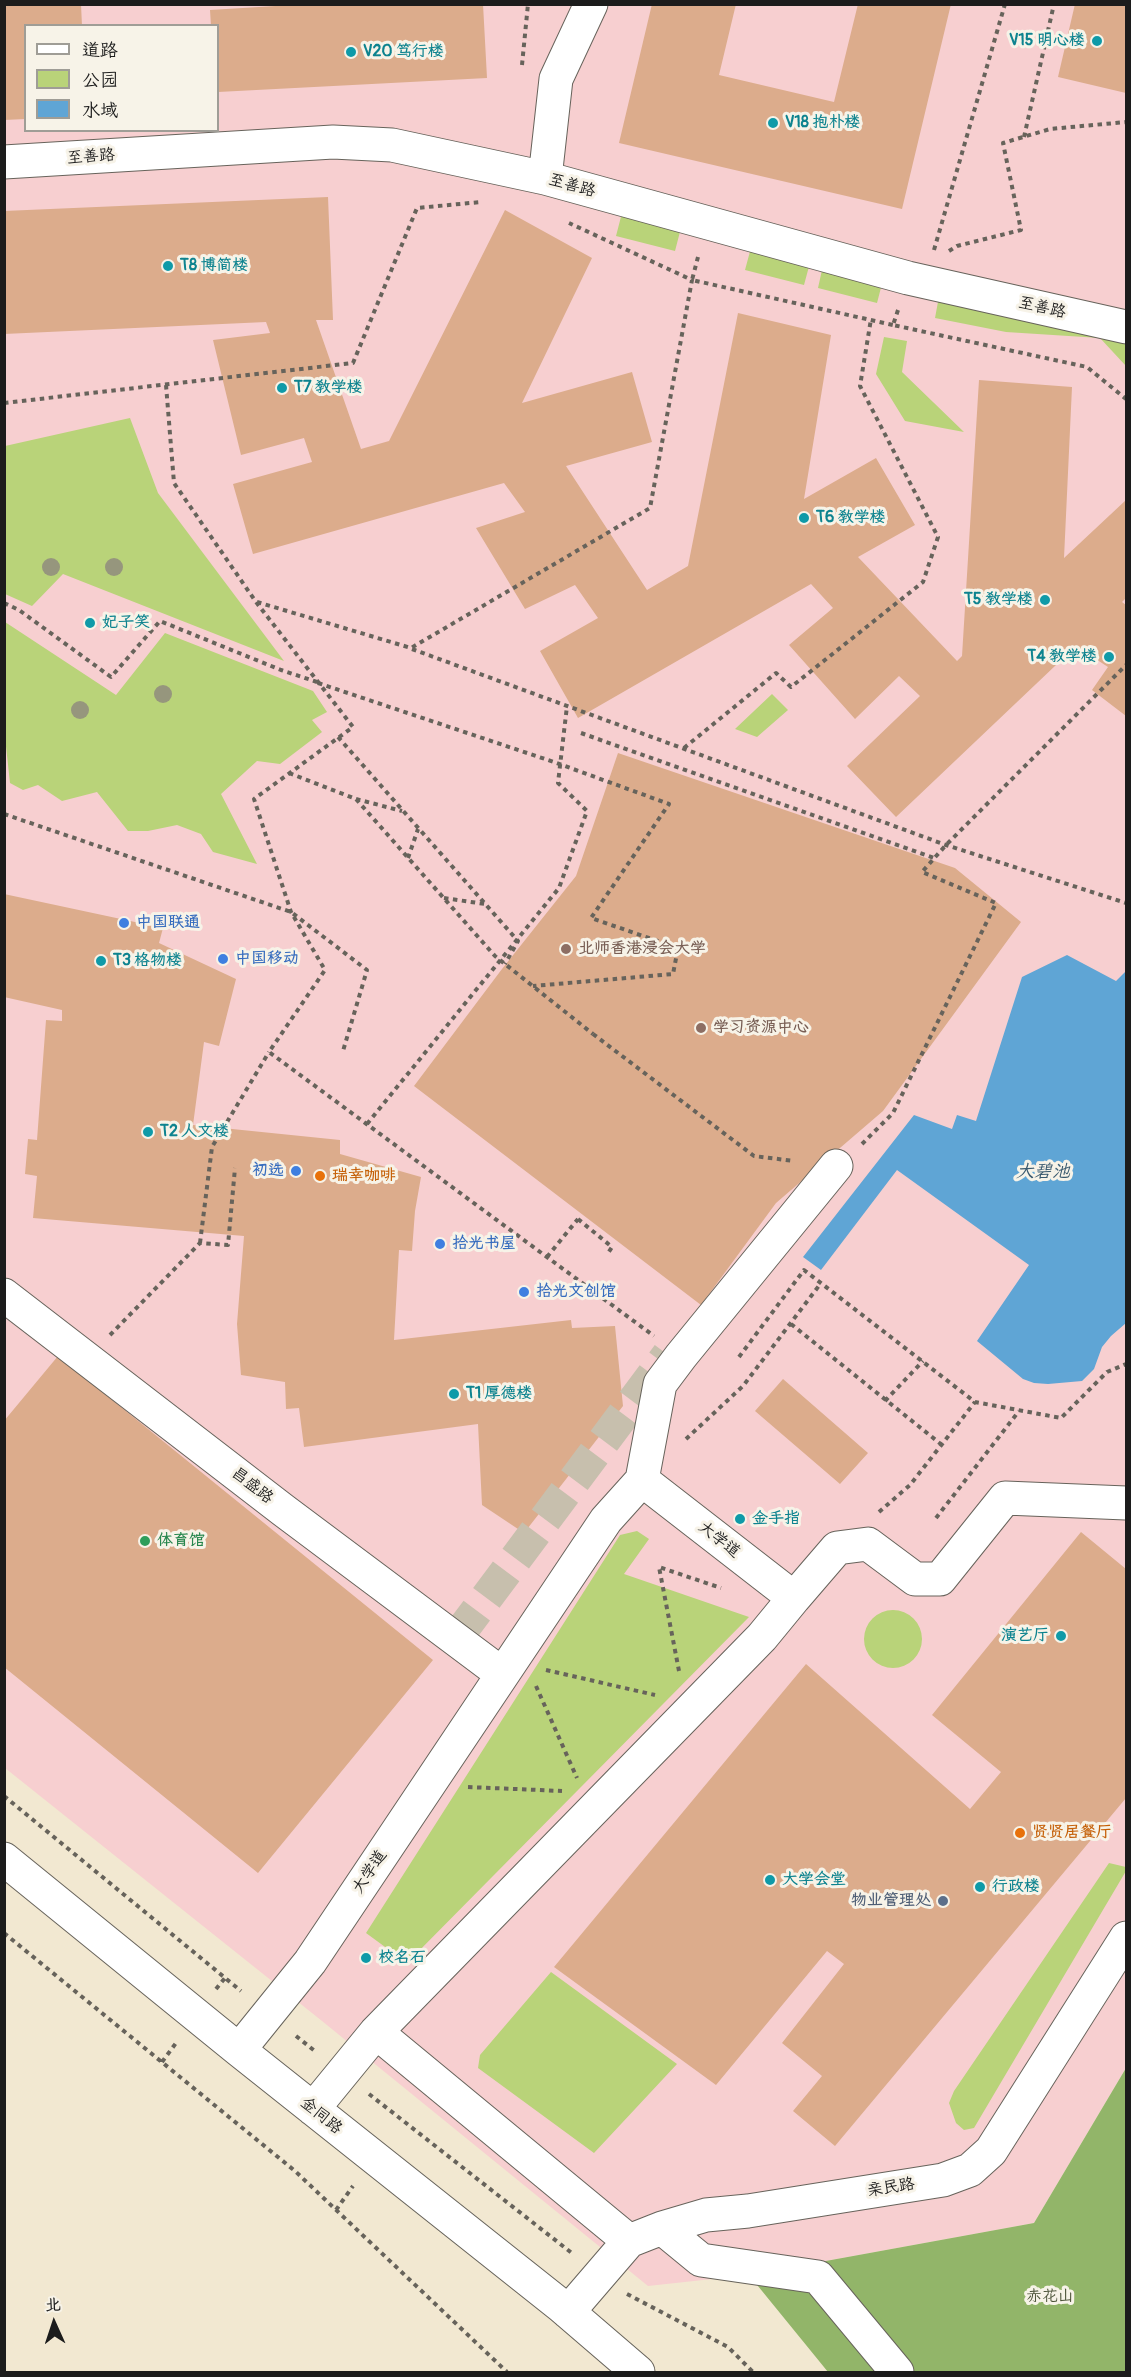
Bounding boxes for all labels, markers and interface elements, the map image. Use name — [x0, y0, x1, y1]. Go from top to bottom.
legend — [24, 24, 219, 132]
place label: V15 明心楼 — [1009, 31, 1085, 51]
marker: V15 明心楼 — [1090, 34, 1104, 48]
text: 道路 — [82, 39, 118, 62]
place label: V20 笃行楼 — [363, 42, 444, 62]
marker: V20 笃行楼 — [344, 45, 358, 59]
text: 公园 — [82, 69, 118, 92]
text: 水域 — [82, 99, 118, 122]
place label: V18 抱朴楼 — [785, 113, 860, 133]
marker: V18 抱朴楼 — [766, 116, 780, 130]
street label: 至善路 — [66, 146, 116, 168]
street label: 至善路 — [546, 170, 598, 202]
place label: T8 博简楼 — [180, 256, 248, 276]
marker: T8 博简楼 — [161, 259, 175, 273]
street label: 至善路 — [1016, 293, 1068, 323]
place label: T7 教学楼 — [294, 378, 363, 398]
marker: T7 教学楼 — [275, 381, 289, 395]
place label: T6 教学楼 — [816, 508, 886, 528]
marker: T6 教学楼 — [797, 511, 811, 525]
place label: T5 教学楼 — [964, 590, 1033, 610]
marker: T5 教学楼 — [1038, 593, 1052, 607]
place label: 妃子笑 — [102, 613, 150, 633]
marker: 妃子笑 — [83, 616, 97, 630]
place label: T4 教学楼 — [1027, 647, 1097, 667]
marker: T4 教学楼 — [1102, 650, 1116, 664]
place label: 中国联通 — [136, 913, 200, 933]
marker: 中国联通 — [117, 916, 131, 930]
place label: 北师香港浸会大学 — [578, 939, 706, 959]
marker: 北师香港浸会大学 — [559, 942, 573, 956]
place label: 中国移动 — [235, 949, 299, 969]
place label: T3 格物楼 — [113, 951, 182, 971]
marker: 中国移动 — [216, 952, 230, 966]
marker: T3 格物楼 — [94, 954, 108, 968]
place label: 学习资源中心 — [713, 1018, 809, 1038]
marker: 学习资源中心 — [694, 1021, 708, 1035]
place label: T2 人文楼 — [160, 1122, 229, 1142]
marker: T2 人文楼 — [141, 1125, 155, 1139]
place label: 初选 — [252, 1161, 284, 1181]
water label: 大碧池 — [1016, 1161, 1070, 1183]
marker: 初选 — [289, 1164, 303, 1178]
place label: 瑞幸咖啡 — [332, 1166, 396, 1186]
marker: 瑞幸咖啡 — [313, 1169, 327, 1183]
place label: 拾光书屋 — [452, 1234, 516, 1254]
marker: 拾光书屋 — [433, 1237, 447, 1251]
place label: 拾光文创馆 — [536, 1282, 616, 1302]
marker: 拾光文创馆 — [517, 1285, 531, 1299]
place label: T1 厚德楼 — [466, 1384, 533, 1404]
marker: T1 厚德楼 — [447, 1387, 461, 1401]
street label: 昌盛路 — [227, 1464, 277, 1508]
place label: 金手指 — [752, 1509, 800, 1529]
marker: 金手指 — [733, 1512, 747, 1526]
street label: 大学道 — [694, 1518, 744, 1562]
place label: 体育馆 — [157, 1531, 205, 1551]
marker: 体育馆 — [138, 1534, 152, 1548]
place label: 演艺厅 — [1001, 1626, 1049, 1646]
marker: 演艺厅 — [1054, 1629, 1068, 1643]
place label: 贤贤居餐厅 — [1032, 1823, 1112, 1843]
marker: 贤贤居餐厅 — [1013, 1826, 1027, 1840]
street label: 大学道 — [349, 1847, 391, 1897]
place label: 大学会堂 — [782, 1870, 846, 1890]
marker: 大学会堂 — [763, 1873, 777, 1887]
place label: 行政楼 — [992, 1877, 1040, 1897]
marker: 行政楼 — [973, 1880, 987, 1894]
place label: 物业管理处 — [851, 1891, 931, 1911]
marker: 物业管理处 — [936, 1894, 950, 1908]
place label: 校名石 — [378, 1948, 426, 1968]
marker: 校名石 — [359, 1951, 373, 1965]
street label: 金同路 — [296, 2093, 346, 2139]
street label: 亲民路 — [866, 2175, 916, 2201]
park label: 赤花山 — [1026, 2287, 1074, 2307]
north arrow — [24, 2293, 84, 2353]
text: 北 — [45, 2295, 62, 2315]

